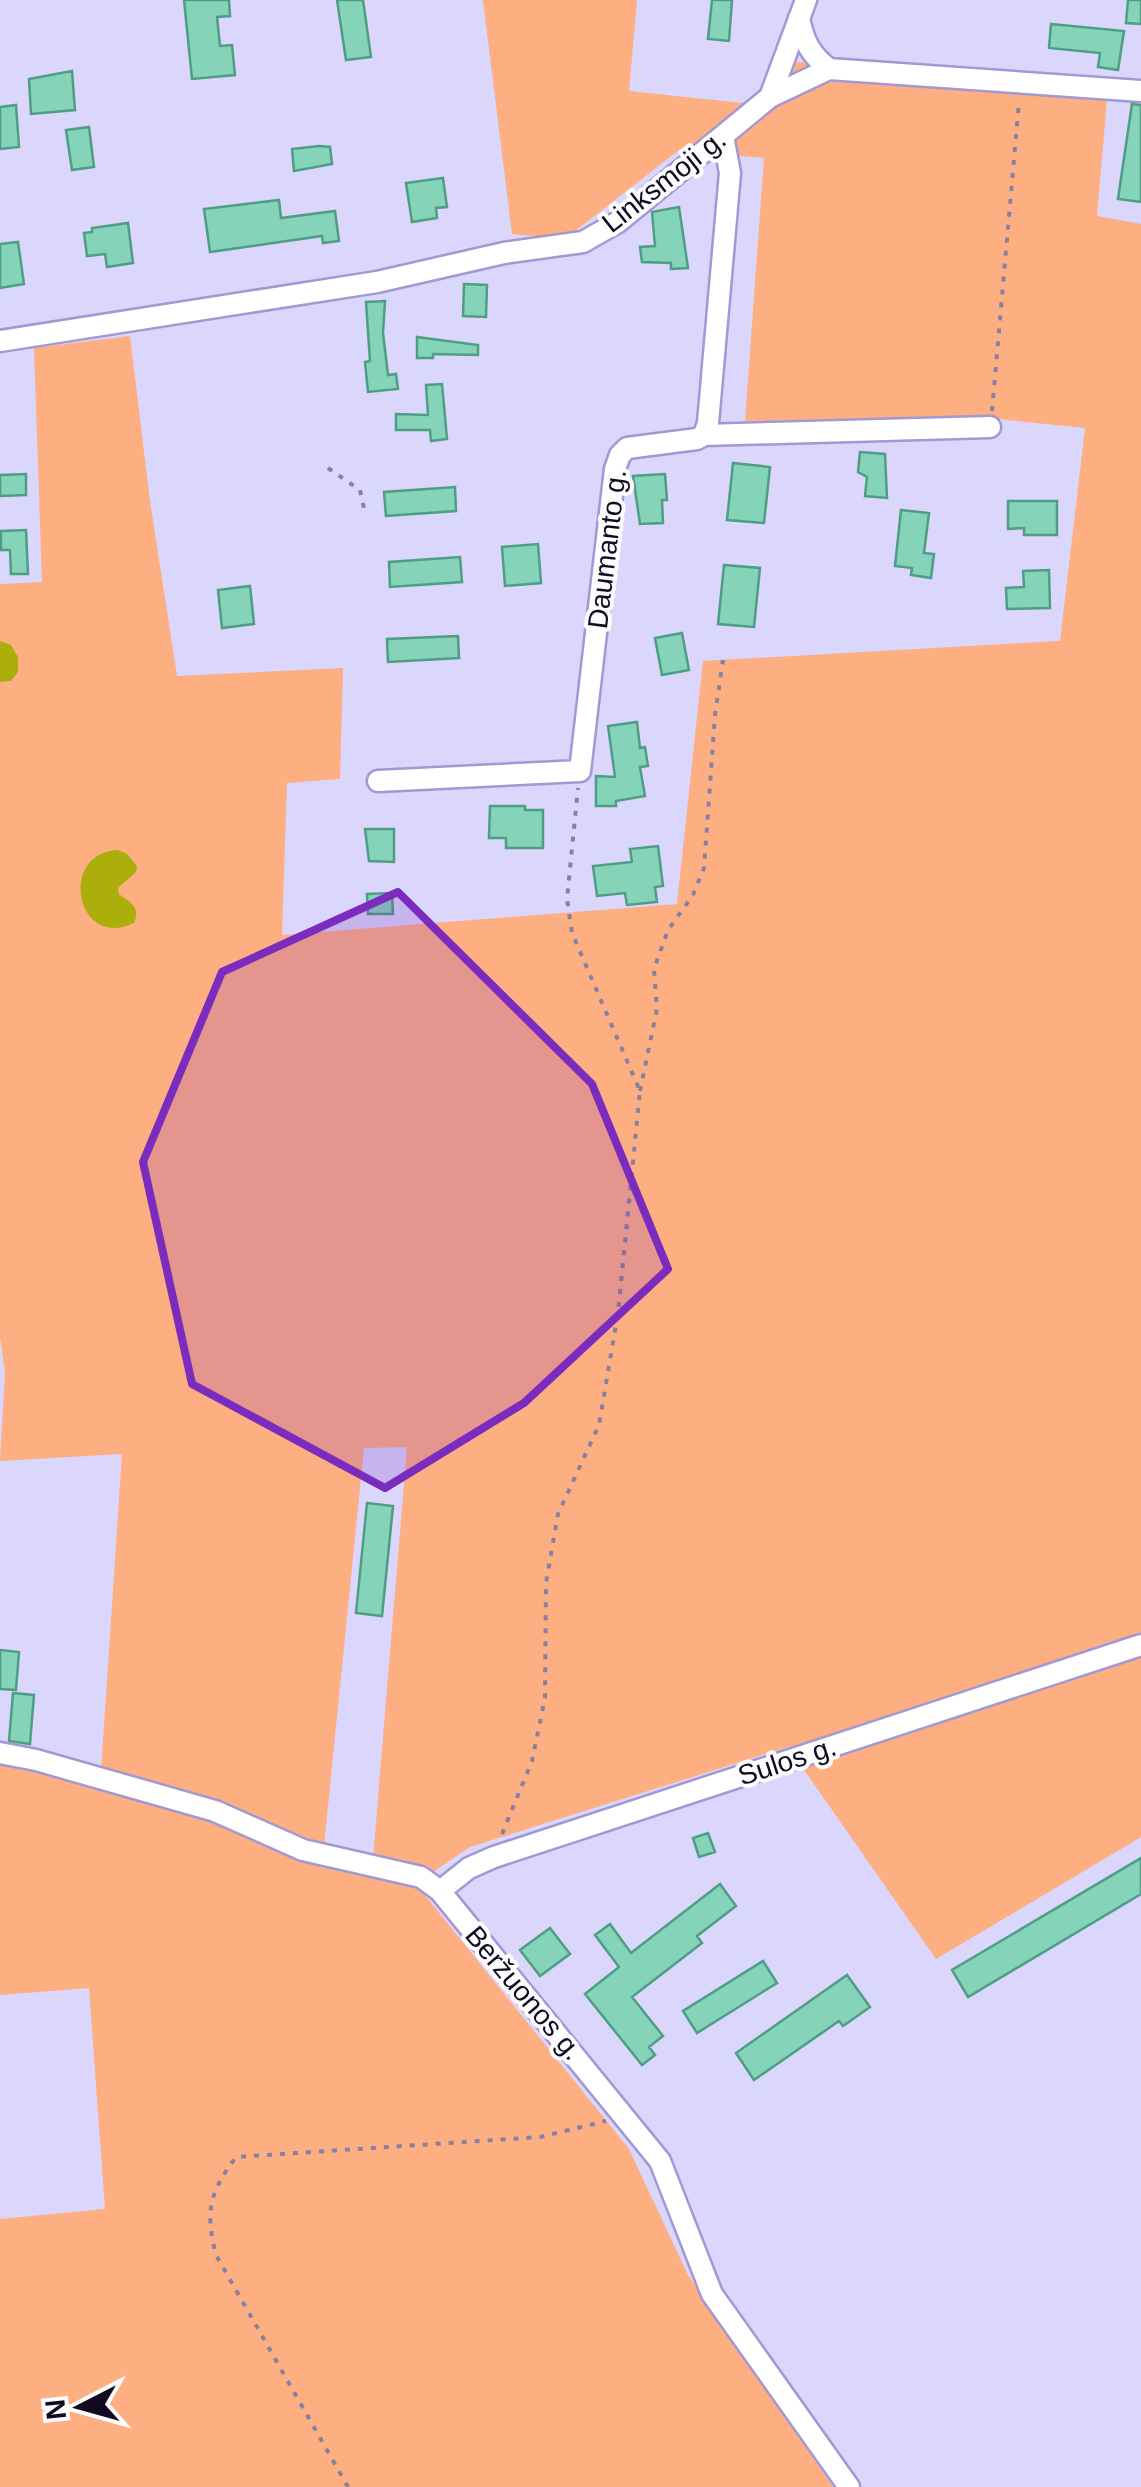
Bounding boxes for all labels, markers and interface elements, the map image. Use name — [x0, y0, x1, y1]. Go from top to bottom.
street label: Linksmoji g. — [596, 123, 732, 239]
street label: Daumanto g. — [582, 468, 632, 630]
street label: Sulos g. — [734, 1731, 840, 1791]
street label: Beržuonos g. — [459, 1920, 589, 2066]
north arrow — [30, 2357, 130, 2457]
text: N — [39, 2398, 72, 2421]

